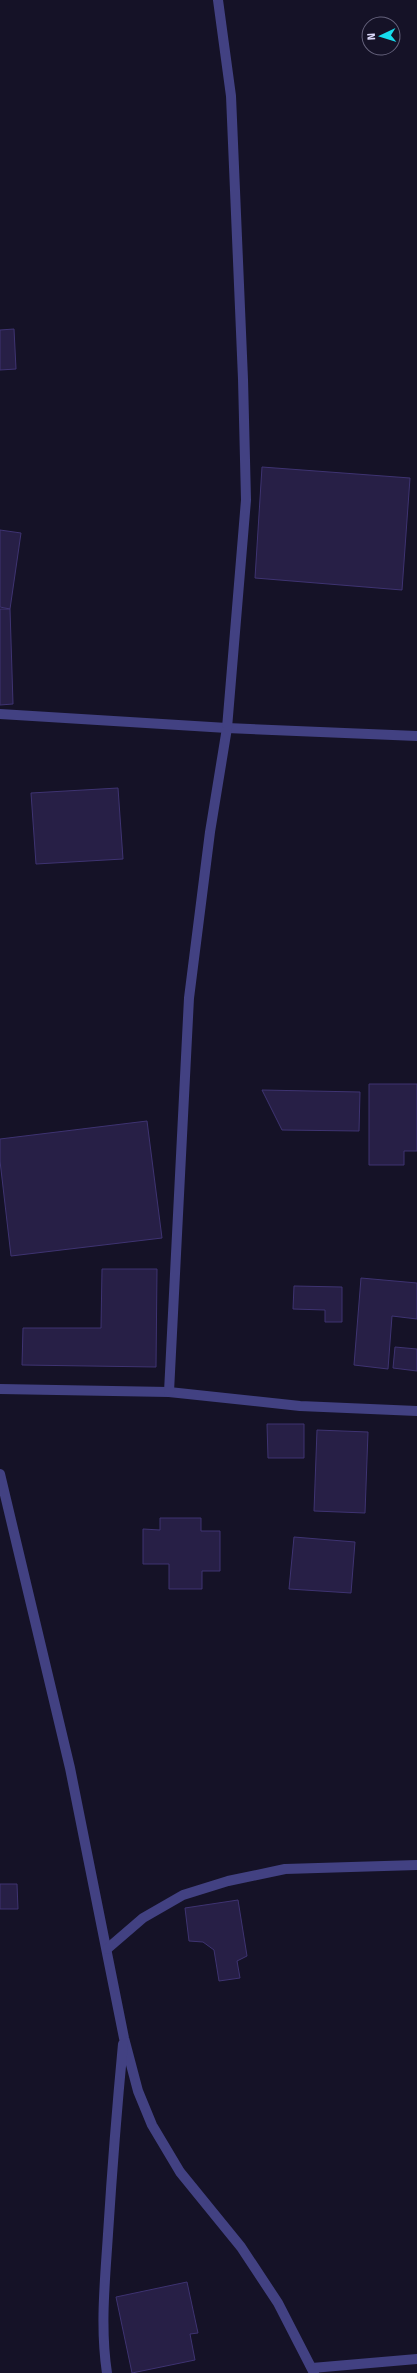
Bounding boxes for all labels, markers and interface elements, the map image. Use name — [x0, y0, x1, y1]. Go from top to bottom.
north arrow — [361, 16, 401, 56]
text: N — [365, 33, 378, 41]

